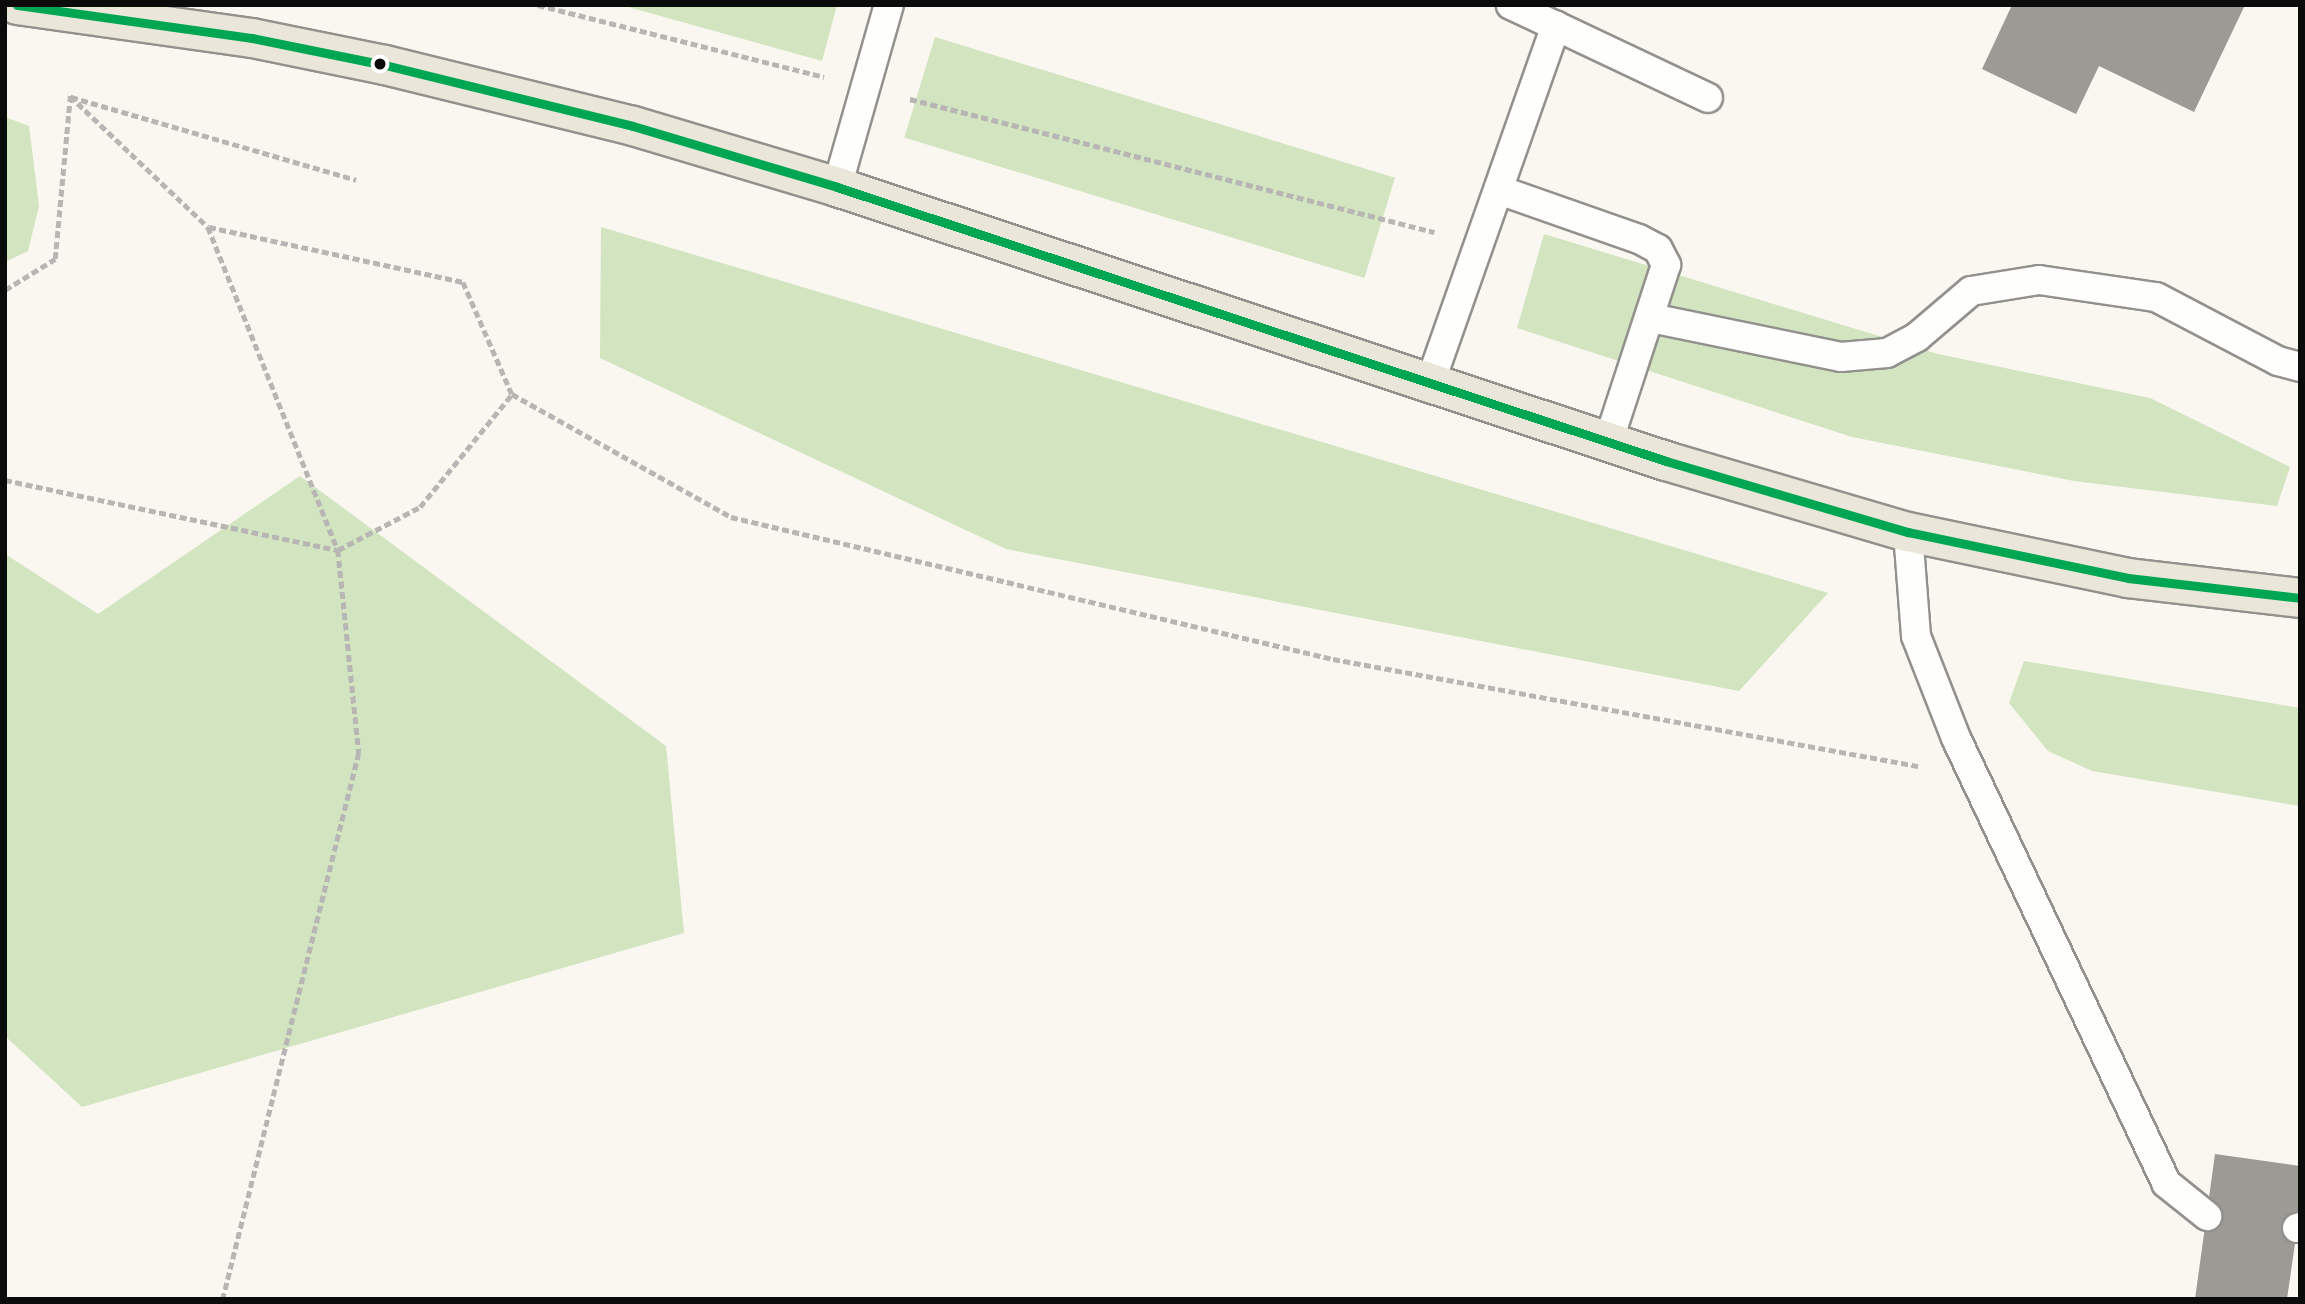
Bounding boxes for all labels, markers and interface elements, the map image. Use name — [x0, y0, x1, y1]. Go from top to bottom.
unlabelled marker — [373, 57, 387, 71]

